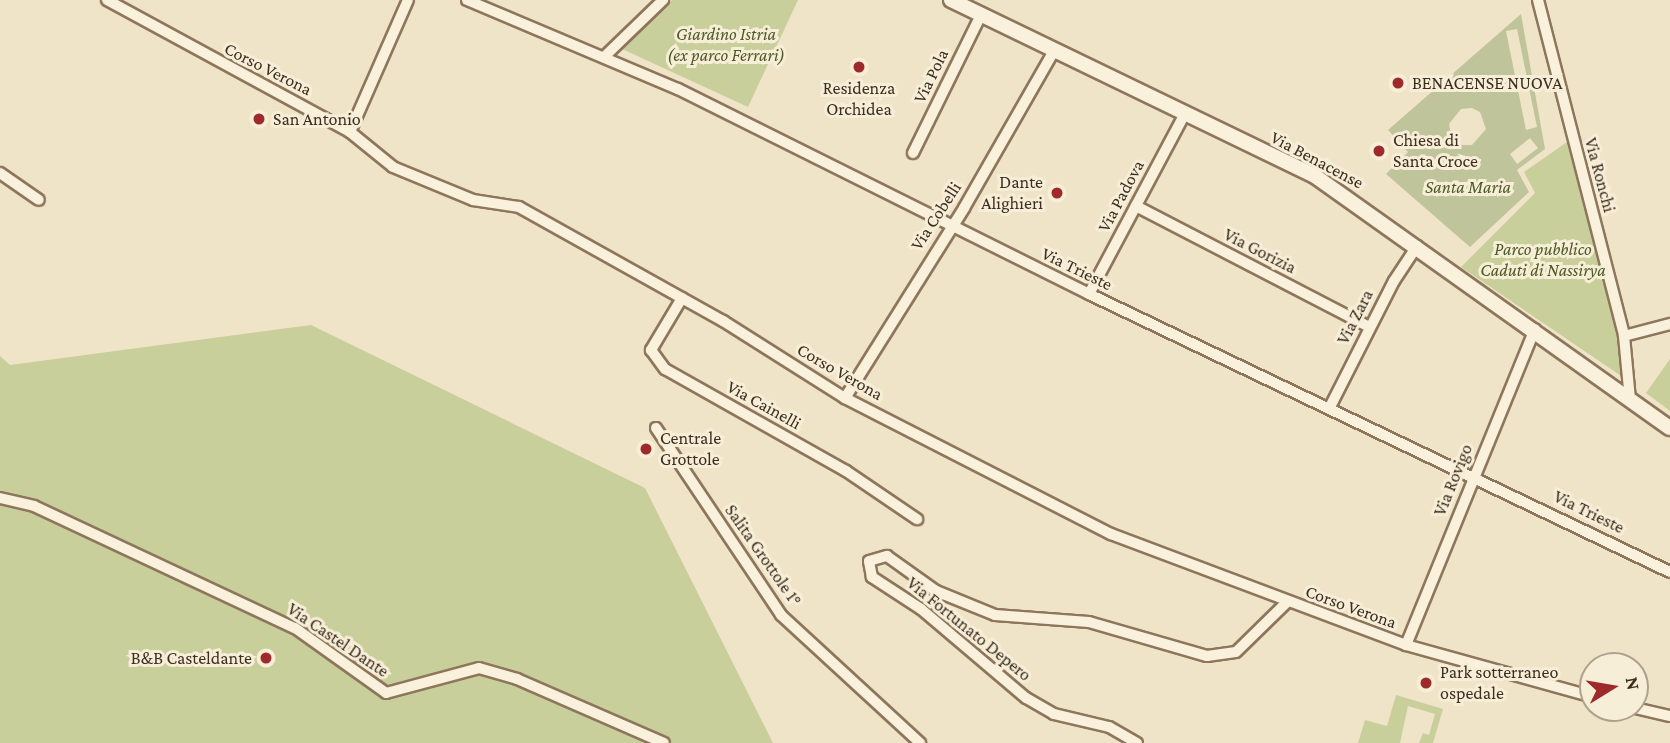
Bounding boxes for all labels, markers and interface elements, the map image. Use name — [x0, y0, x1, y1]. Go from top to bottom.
park label: Giardino Istria (ex parco Ferrari) — [667, 24, 785, 66]
street label: Corso Verona — [221, 38, 315, 100]
street label: Via Pola — [909, 46, 953, 106]
marker: Residenza Orchidea — [851, 59, 867, 75]
place label: BENACENSE NUOVA — [1412, 72, 1562, 94]
marker: BENACENSE NUOVA — [1390, 75, 1406, 91]
place label: Residenza Orchidea — [823, 78, 895, 120]
place label: San Antonio — [273, 108, 361, 130]
marker: San Antonio — [251, 111, 267, 127]
street label: Via Benacense — [1267, 126, 1367, 194]
place label: Chiesa di Santa Croce — [1393, 130, 1478, 172]
street label: Via Ronchi — [1580, 135, 1620, 215]
marker: Chiesa di Santa Croce — [1371, 143, 1387, 159]
street label: Via Padova — [1093, 156, 1149, 236]
place label: Dante Alighieri — [981, 172, 1043, 214]
park label: Santa Maria — [1425, 176, 1511, 198]
street label: Via Cobelli — [906, 178, 966, 254]
marker: Dante Alighieri — [1049, 185, 1065, 201]
street label: Via Gorizia — [1220, 224, 1300, 278]
park label: Parco pubblico Caduti di Nassirya — [1480, 239, 1606, 282]
street label: Via Trieste — [1038, 243, 1116, 295]
street label: Via Zara — [1332, 286, 1378, 348]
street label: Corso Verona — [793, 339, 887, 405]
street label: Via Cainelli — [723, 376, 805, 434]
place label: Centrale Grottole — [660, 428, 721, 471]
marker: Centrale Grottole — [638, 441, 654, 457]
street label: Via Rovigo — [1429, 441, 1477, 519]
street label: Via Trieste — [1550, 486, 1628, 538]
street label: Salita Grottole 1° — [720, 500, 806, 610]
street label: Via Fortunato Depero — [902, 572, 1036, 686]
street label: Corso Verona — [1302, 581, 1400, 633]
street label: Via Castel Dante — [283, 598, 393, 682]
place label: B&B Casteldante — [131, 647, 252, 669]
marker: B&B Casteldante — [258, 650, 274, 666]
north arrow — [1579, 652, 1649, 722]
place label: Park sotterraneo ospedale — [1440, 662, 1558, 704]
marker: Park sotterraneo ospedale — [1418, 675, 1434, 691]
text: N — [1622, 675, 1645, 692]

